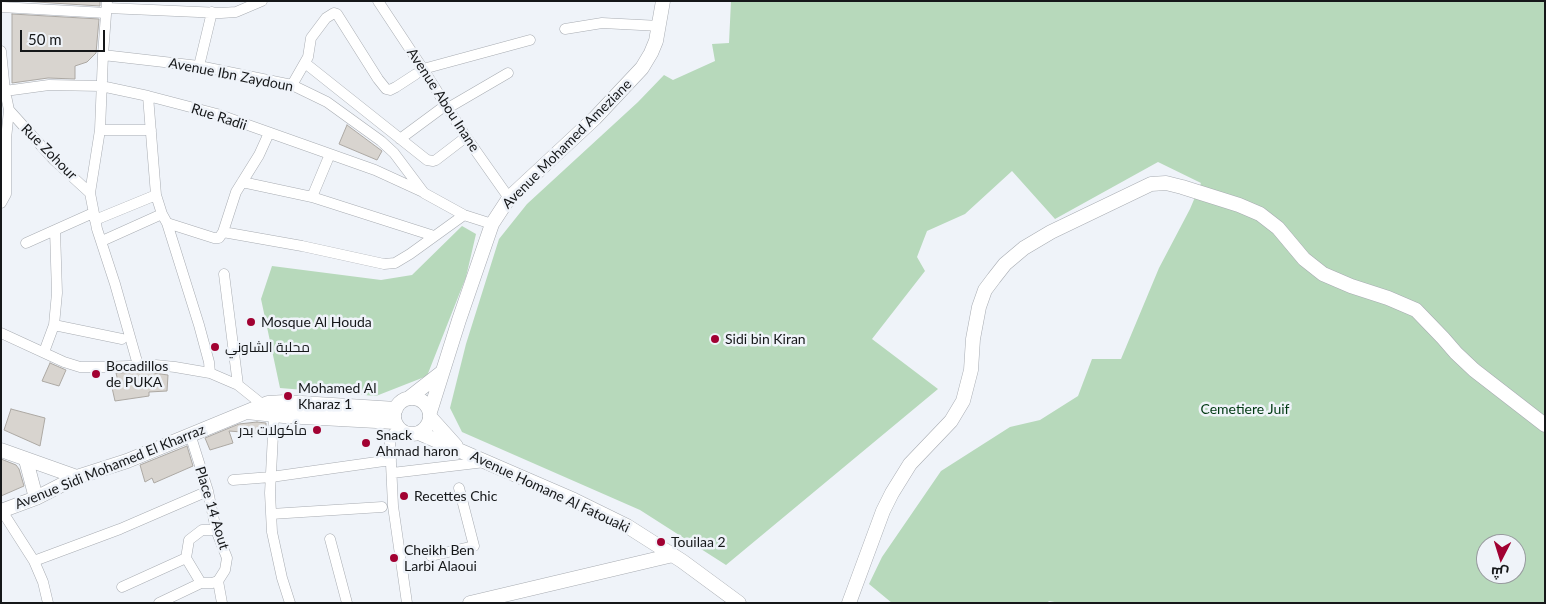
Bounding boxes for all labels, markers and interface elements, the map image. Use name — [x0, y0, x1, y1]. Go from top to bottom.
scale bar — [22, 20, 108, 52]
text: 50 m — [28, 30, 62, 48]
street label: Avenue Abou Inane — [403, 45, 483, 155]
street label: Avenue Ibn Zaydoun — [167, 55, 295, 95]
street label: Avenue Mohamed Ameziane — [499, 76, 635, 212]
street label: Rue Radii — [189, 100, 249, 134]
street label: Rue Zohour — [18, 121, 80, 183]
place label: Mosque Al Houda — [261, 314, 372, 330]
marker: Mosque Al Houda — [245, 316, 257, 328]
place label: Sidi bin Kiran — [725, 331, 806, 347]
marker: Sidi bin Kiran — [709, 333, 721, 345]
place label: محلبة الشاوني — [225, 339, 310, 355]
marker: محلبة الشاوني — [209, 341, 221, 353]
place label: Bocadillos de PUKA — [106, 358, 168, 391]
marker: Bocadillos de PUKA — [90, 368, 102, 380]
place label: Mohamed Al Kharaz 1 — [298, 380, 377, 412]
marker: Mohamed Al Kharaz 1 — [282, 390, 294, 402]
park label: Cemetiere Juif — [1200, 401, 1290, 417]
street label: Avenue Sidi Mohamed El Kharraz — [12, 421, 208, 513]
place label: مأكولات بدر — [238, 422, 307, 438]
marker: مأكولات بدر — [311, 424, 323, 436]
place label: Snack Ahmad haron — [376, 427, 458, 460]
marker: Snack Ahmad haron — [360, 437, 372, 449]
street label: Avenue Homane Al Fatouaki — [468, 448, 632, 536]
street label: Place 14 Aout — [191, 464, 233, 552]
place label: Recettes Chic — [414, 488, 497, 504]
marker: Recettes Chic — [398, 490, 410, 502]
place label: Touilaa 2 — [671, 534, 726, 550]
north arrow — [1476, 534, 1526, 584]
marker: Touilaa 2 — [655, 536, 667, 548]
place label: Cheikh Ben Larbi Alaoui — [404, 542, 477, 574]
marker: Cheikh Ben Larbi Alaoui — [388, 552, 400, 564]
text: ش — [1490, 564, 1509, 583]

